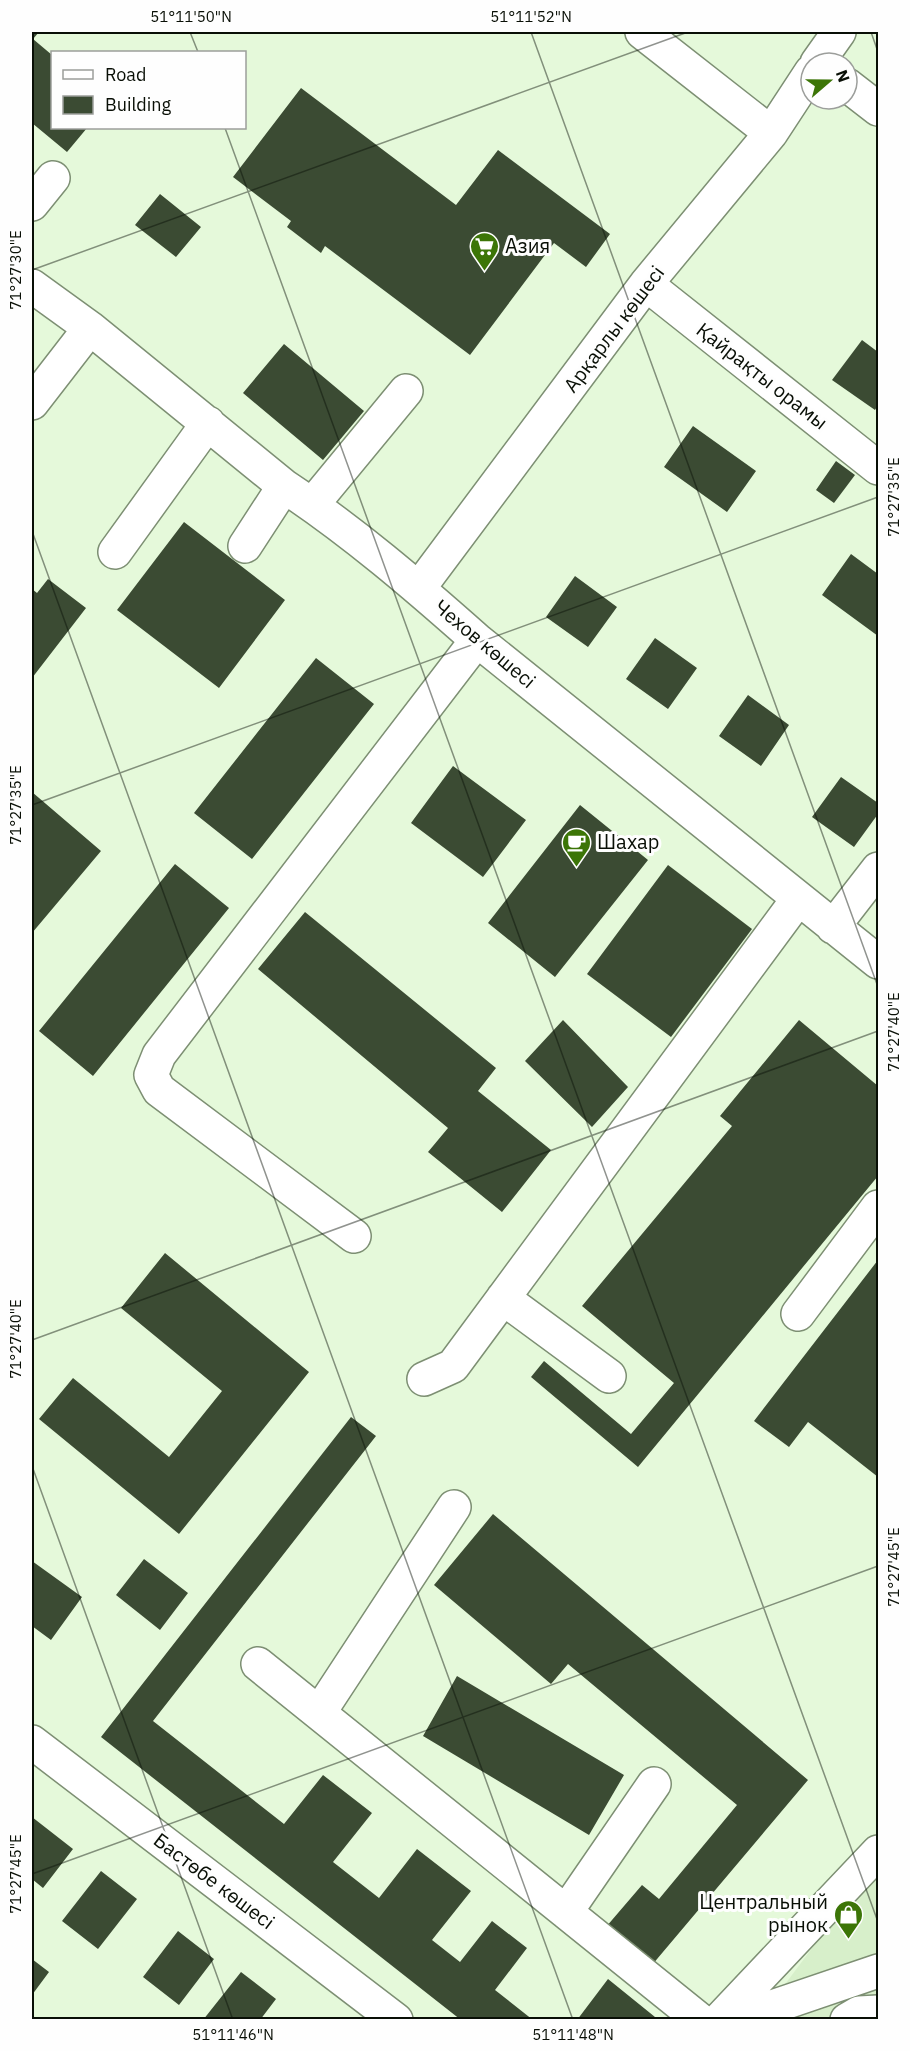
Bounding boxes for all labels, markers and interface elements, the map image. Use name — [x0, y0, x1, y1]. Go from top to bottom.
text: 51°11'50"N — [150, 7, 232, 26]
text: 51°11'52"N — [490, 7, 572, 26]
legend — [51, 51, 246, 129]
north arrow — [799, 51, 859, 111]
text: Road — [105, 63, 146, 86]
text: N — [832, 67, 854, 85]
text: Building — [105, 93, 172, 116]
text: 71°27'30"E — [6, 230, 25, 310]
supermarket icon: Азия — [468, 230, 500, 272]
place label: Азия — [505, 232, 550, 259]
street label: Арқарлы көшесі — [557, 260, 670, 398]
street label: Қайрақты орамы — [691, 316, 834, 435]
text: 71°27'35"E — [884, 457, 903, 537]
street label: Чехов көшесі — [429, 593, 542, 694]
text: 71°27'35"E — [6, 765, 25, 845]
cafe icon: Шахар — [560, 826, 592, 868]
place label: Шахар — [597, 828, 659, 855]
text: 71°27'40"E — [884, 992, 903, 1072]
text: 71°27'40"E — [6, 1299, 25, 1379]
text: 71°27'45"E — [884, 1527, 903, 1607]
street label: Бастөбе көшесі — [148, 1826, 280, 1935]
text: 71°27'45"E — [6, 1834, 25, 1914]
place label: Центральный рынок — [699, 1888, 828, 1938]
shop icon: Центральный рынок — [833, 1898, 865, 1940]
text: 51°11'46"N — [192, 2025, 274, 2044]
text: 51°11'48"N — [532, 2025, 614, 2044]

